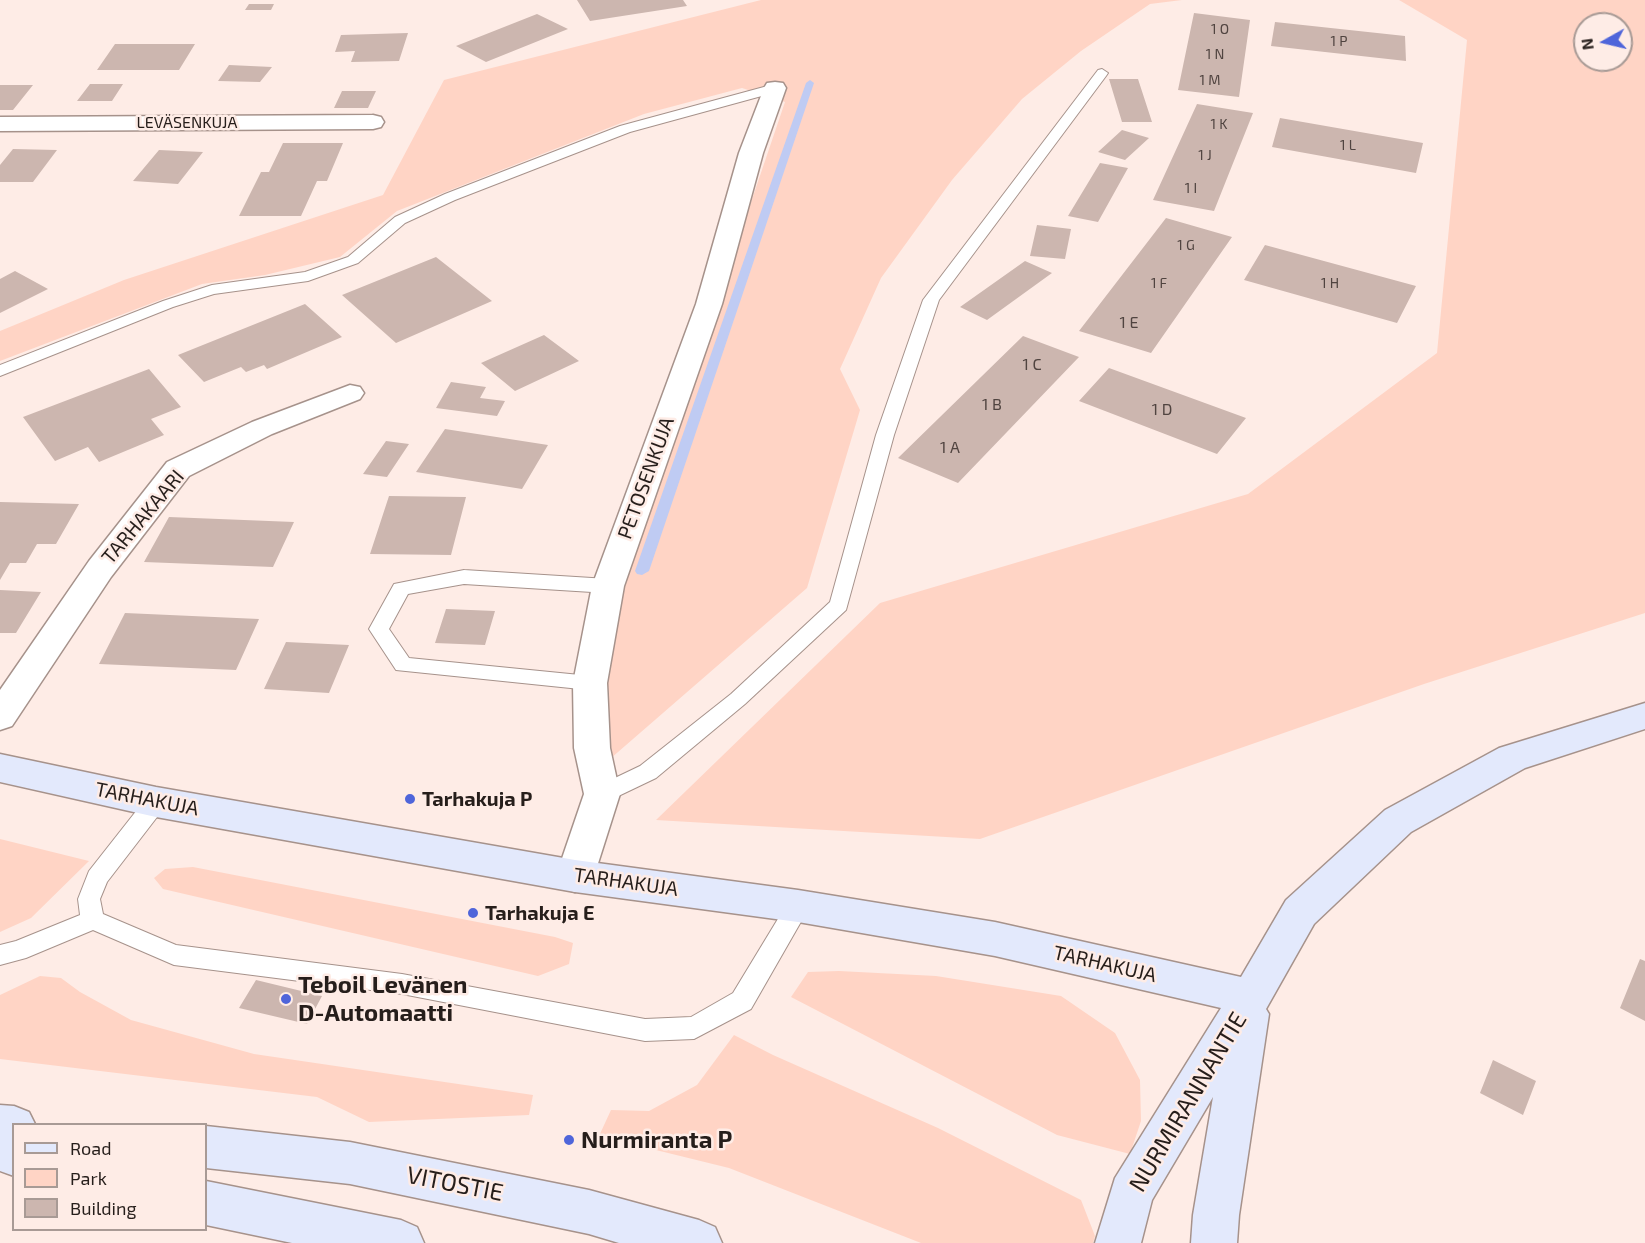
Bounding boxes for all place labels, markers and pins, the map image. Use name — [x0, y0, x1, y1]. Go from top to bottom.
place label: Tarhakuja P — [422, 787, 532, 811]
marker: Tarhakuja P — [403, 792, 417, 806]
place label: Tarhakuja E — [485, 901, 594, 925]
marker: Tarhakuja E — [466, 906, 480, 920]
place label: Teboil Levänen D-Automaatti — [298, 971, 467, 1027]
marker: Teboil Levänen D-Automaatti — [279, 992, 293, 1006]
place label: Nurmiranta P — [581, 1126, 732, 1154]
marker: Nurmiranta P — [562, 1133, 576, 1147]

